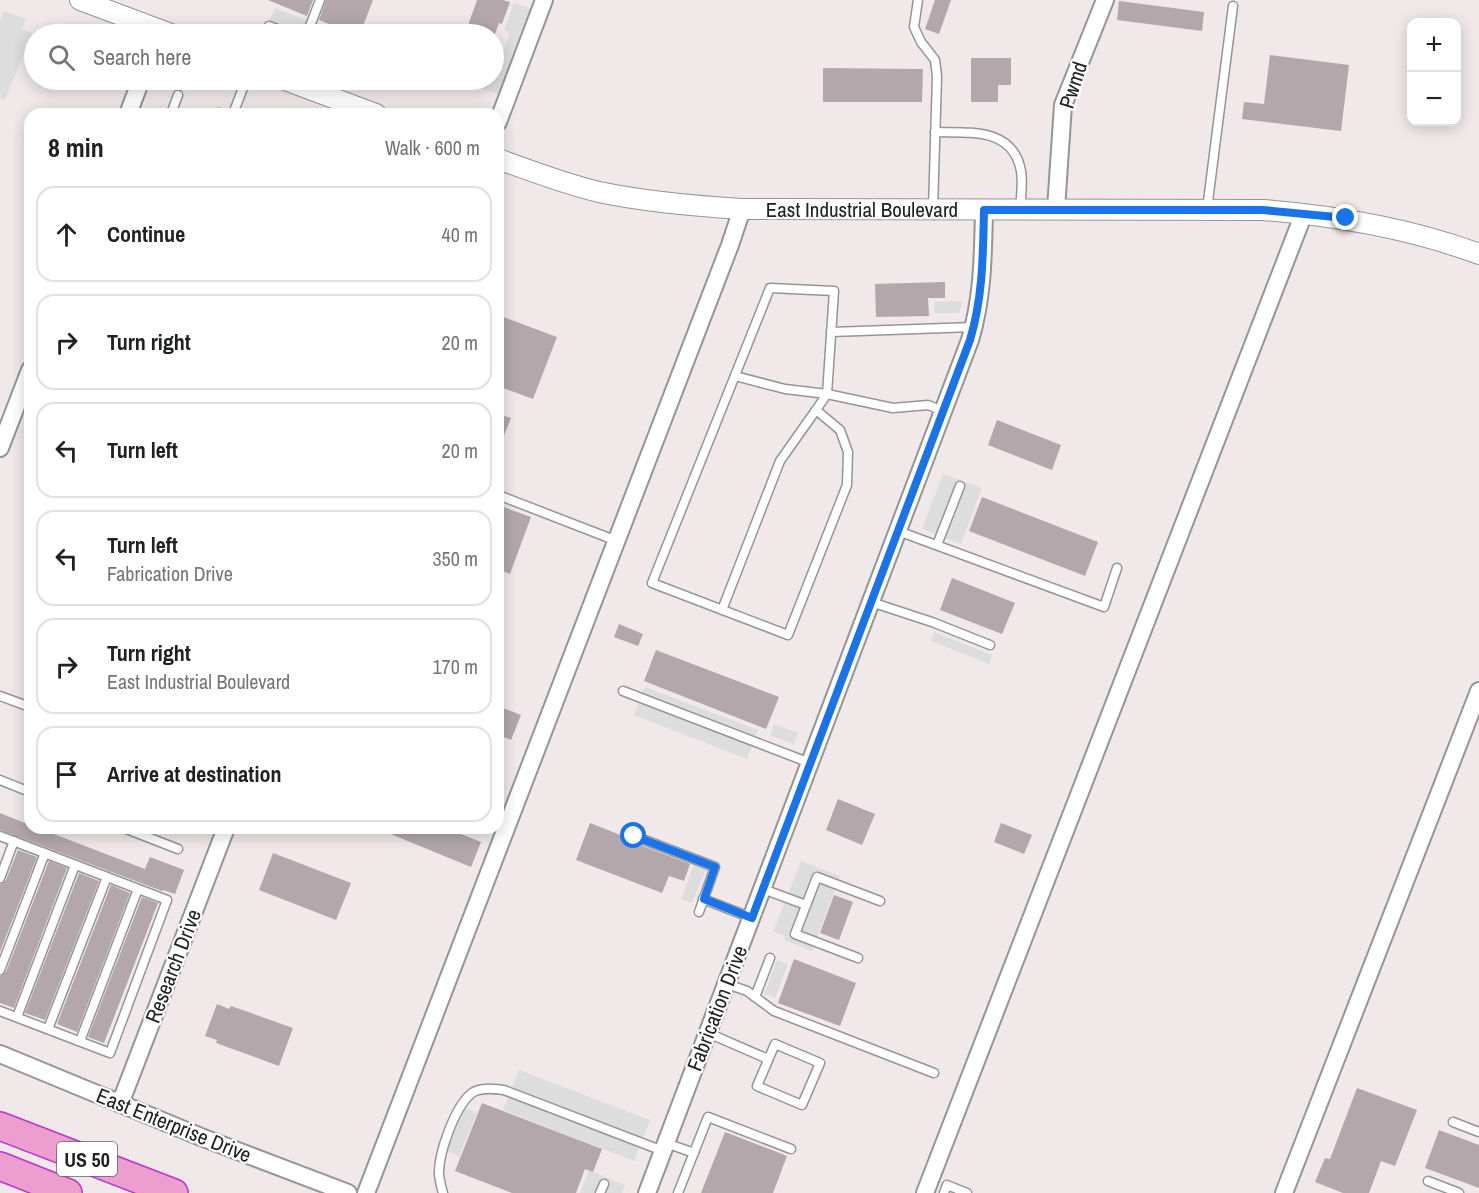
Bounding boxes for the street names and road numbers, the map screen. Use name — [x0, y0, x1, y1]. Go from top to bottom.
street label: Pwmd — [1052, 58, 1094, 112]
street label: East Industrial Boulevard — [766, 195, 958, 224]
street label: Research Drive — [138, 905, 208, 1027]
street label: Fabrication Drive — [680, 941, 754, 1075]
street label: East Enterprise Drive — [92, 1081, 256, 1169]
road number: US 50 — [57, 1142, 117, 1176]

